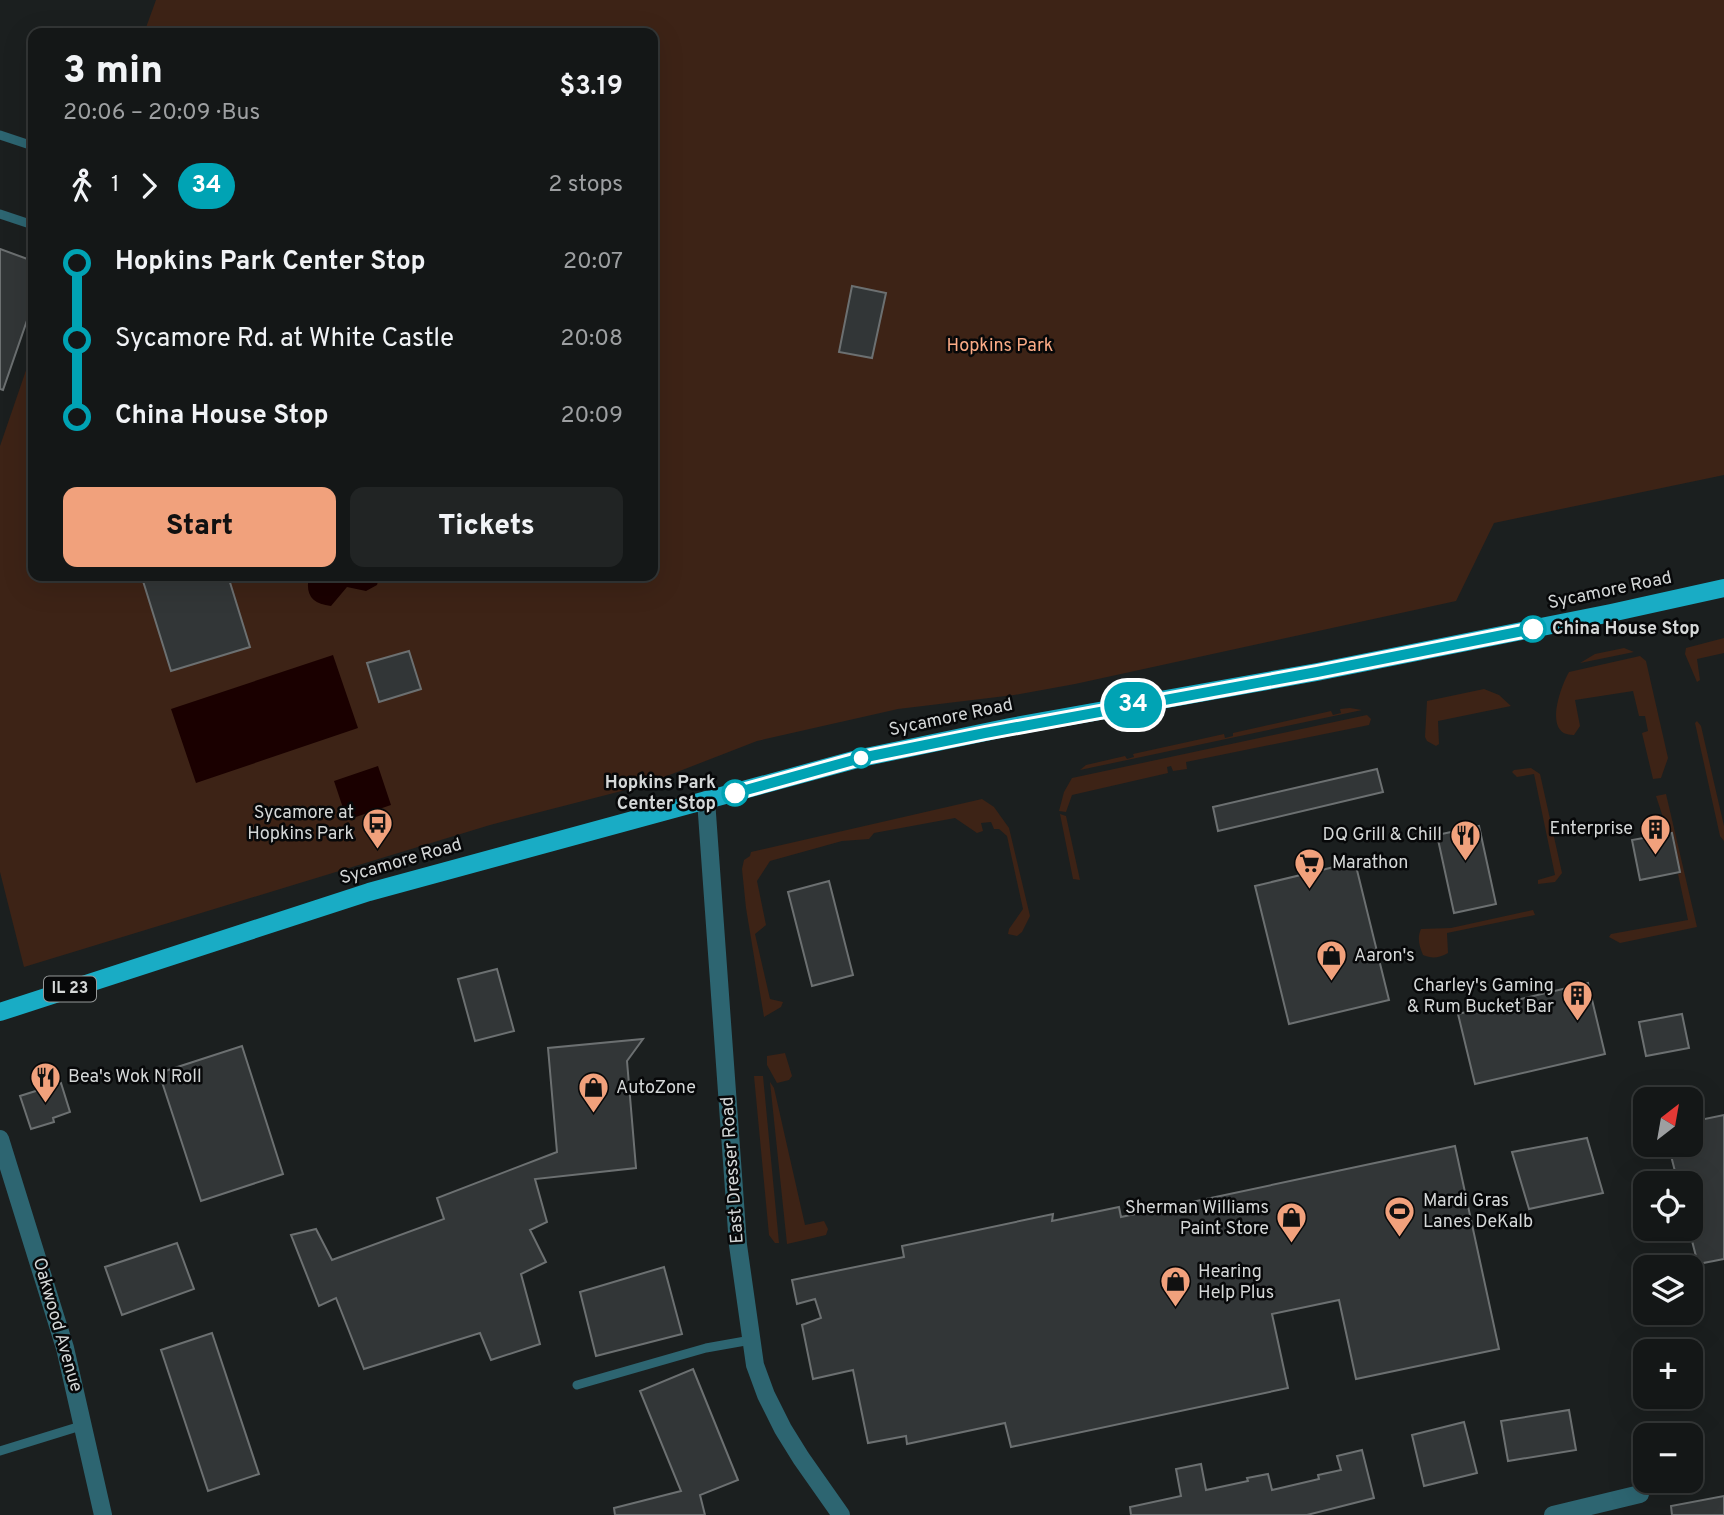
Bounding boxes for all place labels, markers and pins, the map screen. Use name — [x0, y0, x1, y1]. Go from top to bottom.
marker: China House Stop — [1520, 616, 1546, 642]
place label: China House Stop — [1552, 618, 1700, 641]
unlabelled marker — [851, 748, 871, 768]
place label: Hopkins Park Center Stop — [605, 772, 716, 816]
marker: Hopkins Park Center Stop — [722, 780, 748, 806]
place label: Sycamore at Hopkins Park — [247, 802, 354, 846]
bus stop icon: Sycamore at Hopkins Park — [360, 806, 394, 850]
building icon: Enterprise — [1639, 812, 1673, 856]
restaurant icon: DQ Grill & Chill — [1448, 818, 1482, 862]
place label: Enterprise — [1550, 818, 1633, 841]
place label: DQ Grill & Chill — [1323, 824, 1442, 847]
supermarket icon: Marathon — [1292, 846, 1326, 890]
place label: Marathon — [1332, 852, 1408, 875]
shop icon: Aaron's — [1314, 939, 1348, 983]
place label: Aaron's — [1354, 945, 1415, 968]
place label: Charley's Gaming & Rum Bucket Bar — [1407, 975, 1554, 1019]
building icon: Charley's Gaming & Rum Bucket Bar — [1560, 979, 1594, 1023]
restaurant icon: Bea's Wok N Roll — [28, 1060, 62, 1104]
place label: Bea's Wok N Roll — [68, 1066, 202, 1089]
shop icon: AutoZone — [576, 1071, 610, 1115]
place label: AutoZone — [616, 1077, 696, 1100]
place label: Mardi Gras Lanes DeKalb — [1423, 1190, 1533, 1234]
sports icon: Mardi Gras Lanes DeKalb — [1383, 1194, 1417, 1238]
place label: Sherman Williams Paint Store — [1125, 1197, 1269, 1241]
shop icon: Sherman Williams Paint Store — [1275, 1201, 1309, 1245]
place label: Hearing Help Plus — [1198, 1261, 1274, 1305]
shop icon: Hearing Help Plus — [1158, 1265, 1192, 1309]

